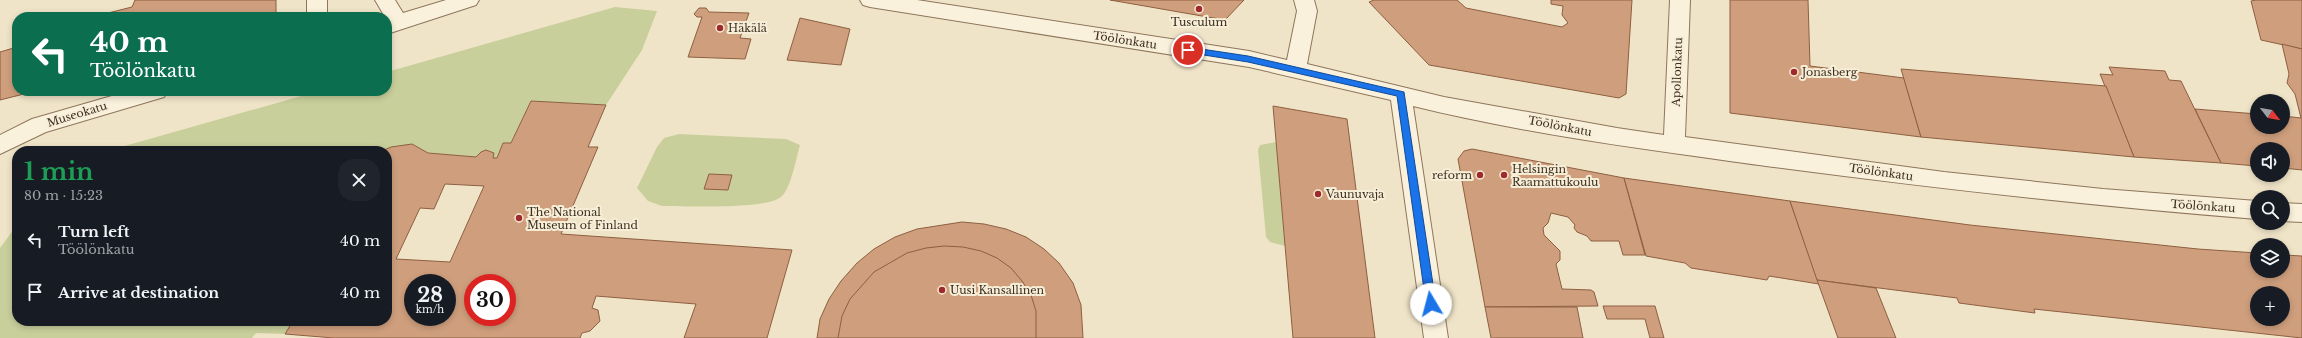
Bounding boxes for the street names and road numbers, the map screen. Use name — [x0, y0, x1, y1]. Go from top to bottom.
street label: Töölönkatu — [1092, 28, 1159, 52]
street label: Apollonkatu — [1669, 36, 1685, 108]
street label: Museokatu — [45, 98, 109, 130]
street label: Töölönkatu — [1527, 113, 1594, 139]
street label: Töölönkatu — [1848, 161, 1915, 184]
street label: Töölönkatu — [2170, 197, 2236, 215]

